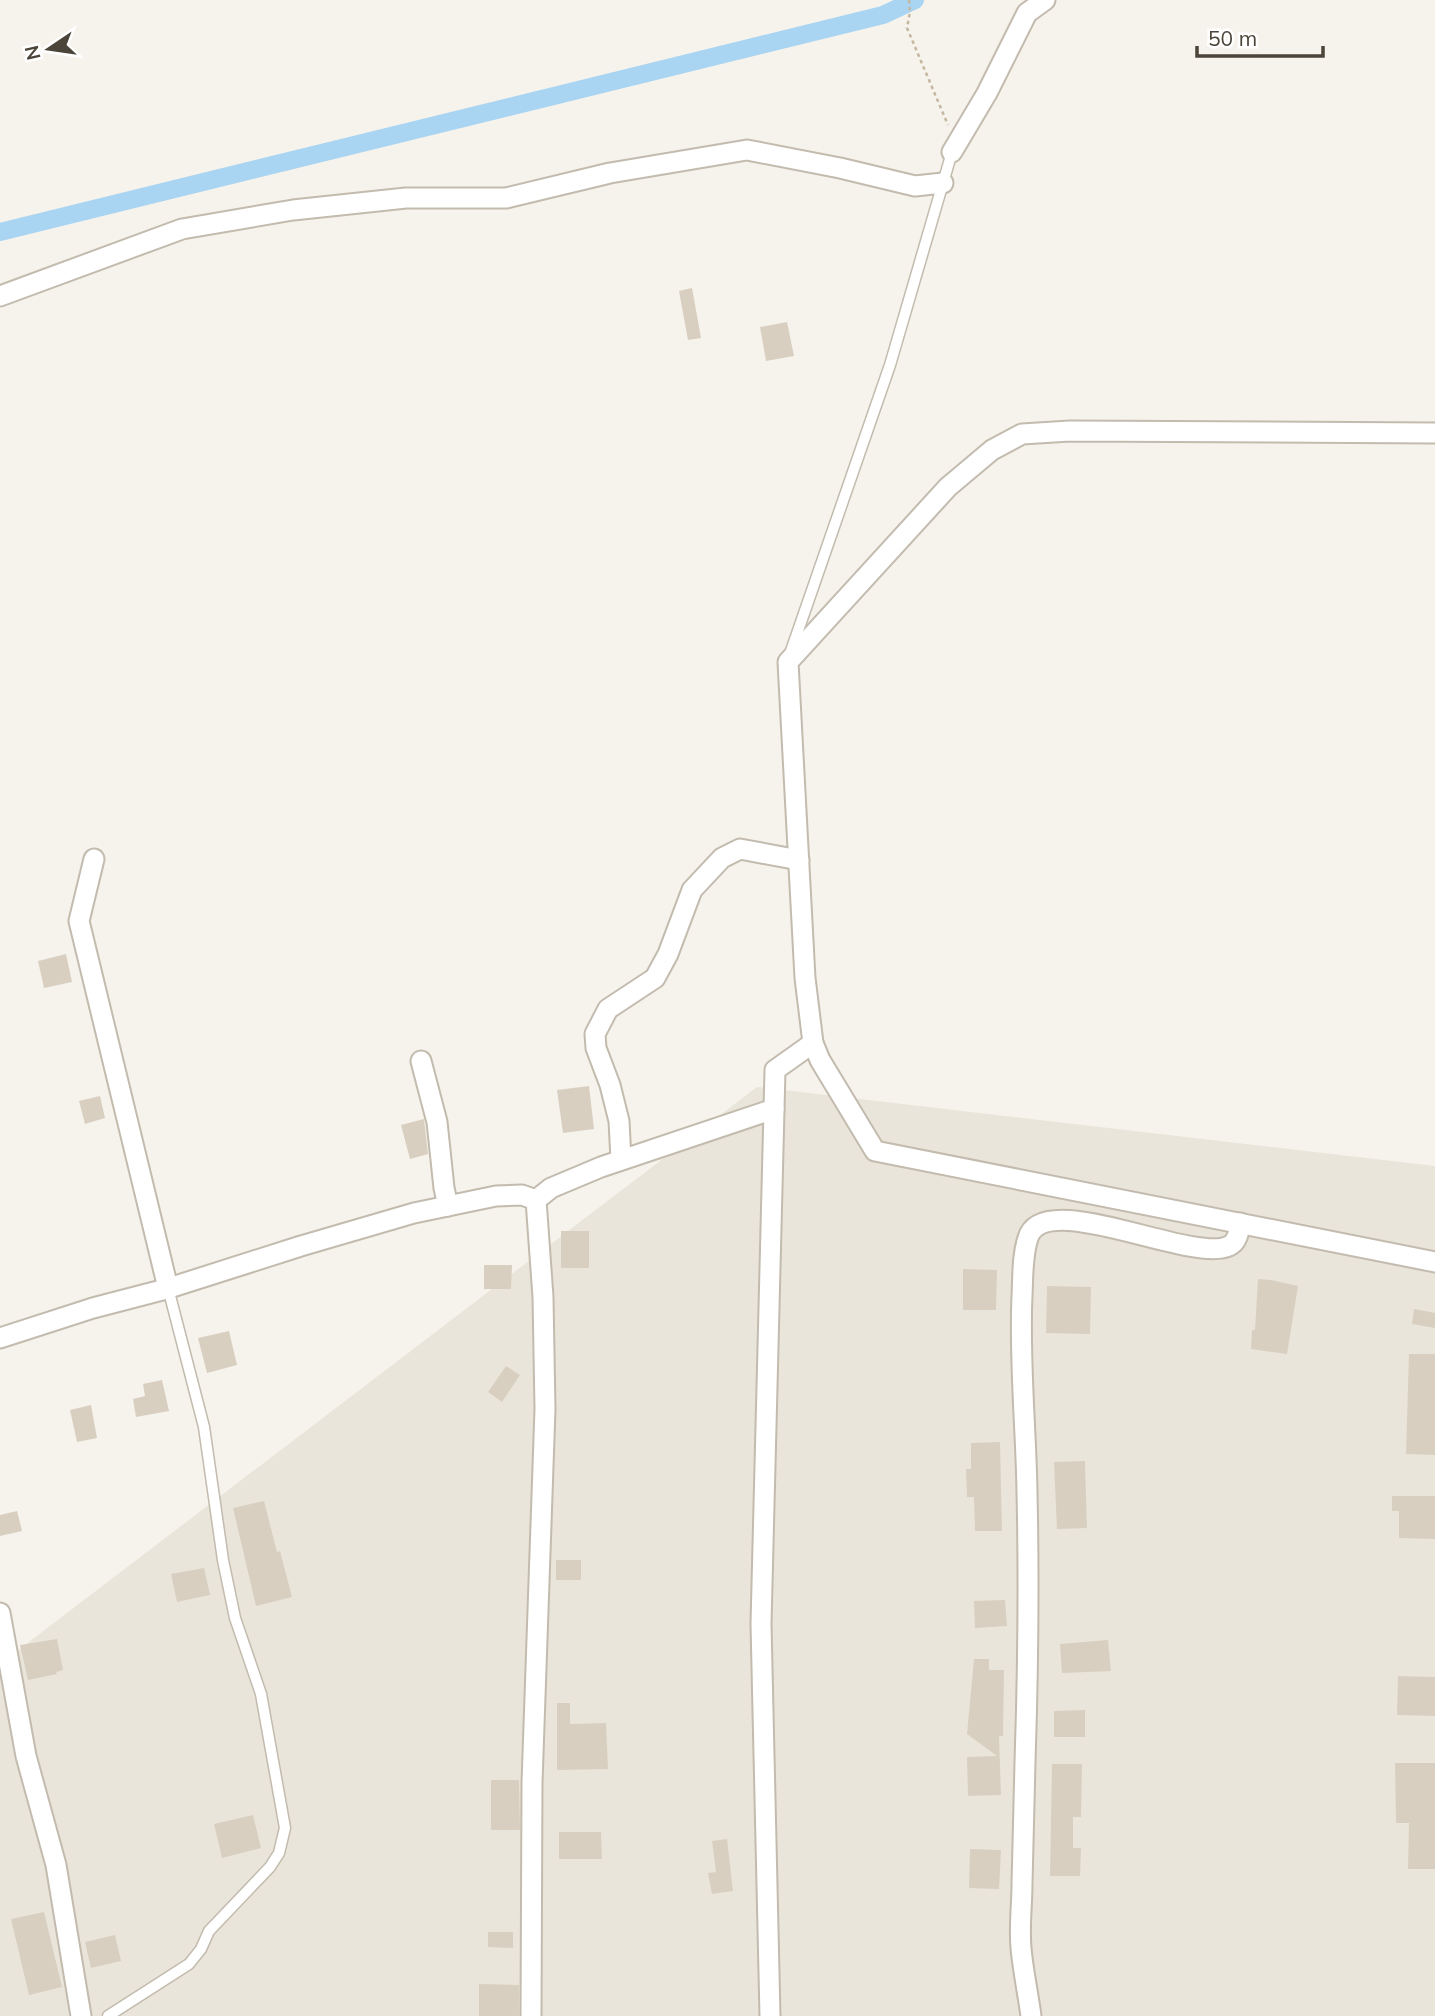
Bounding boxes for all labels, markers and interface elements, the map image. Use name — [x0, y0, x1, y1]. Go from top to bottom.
north arrow — [14, 14, 84, 84]
scale bar — [1197, 14, 1323, 58]
text: 50 m — [1208, 25, 1257, 51]
text: N — [19, 43, 46, 63]

